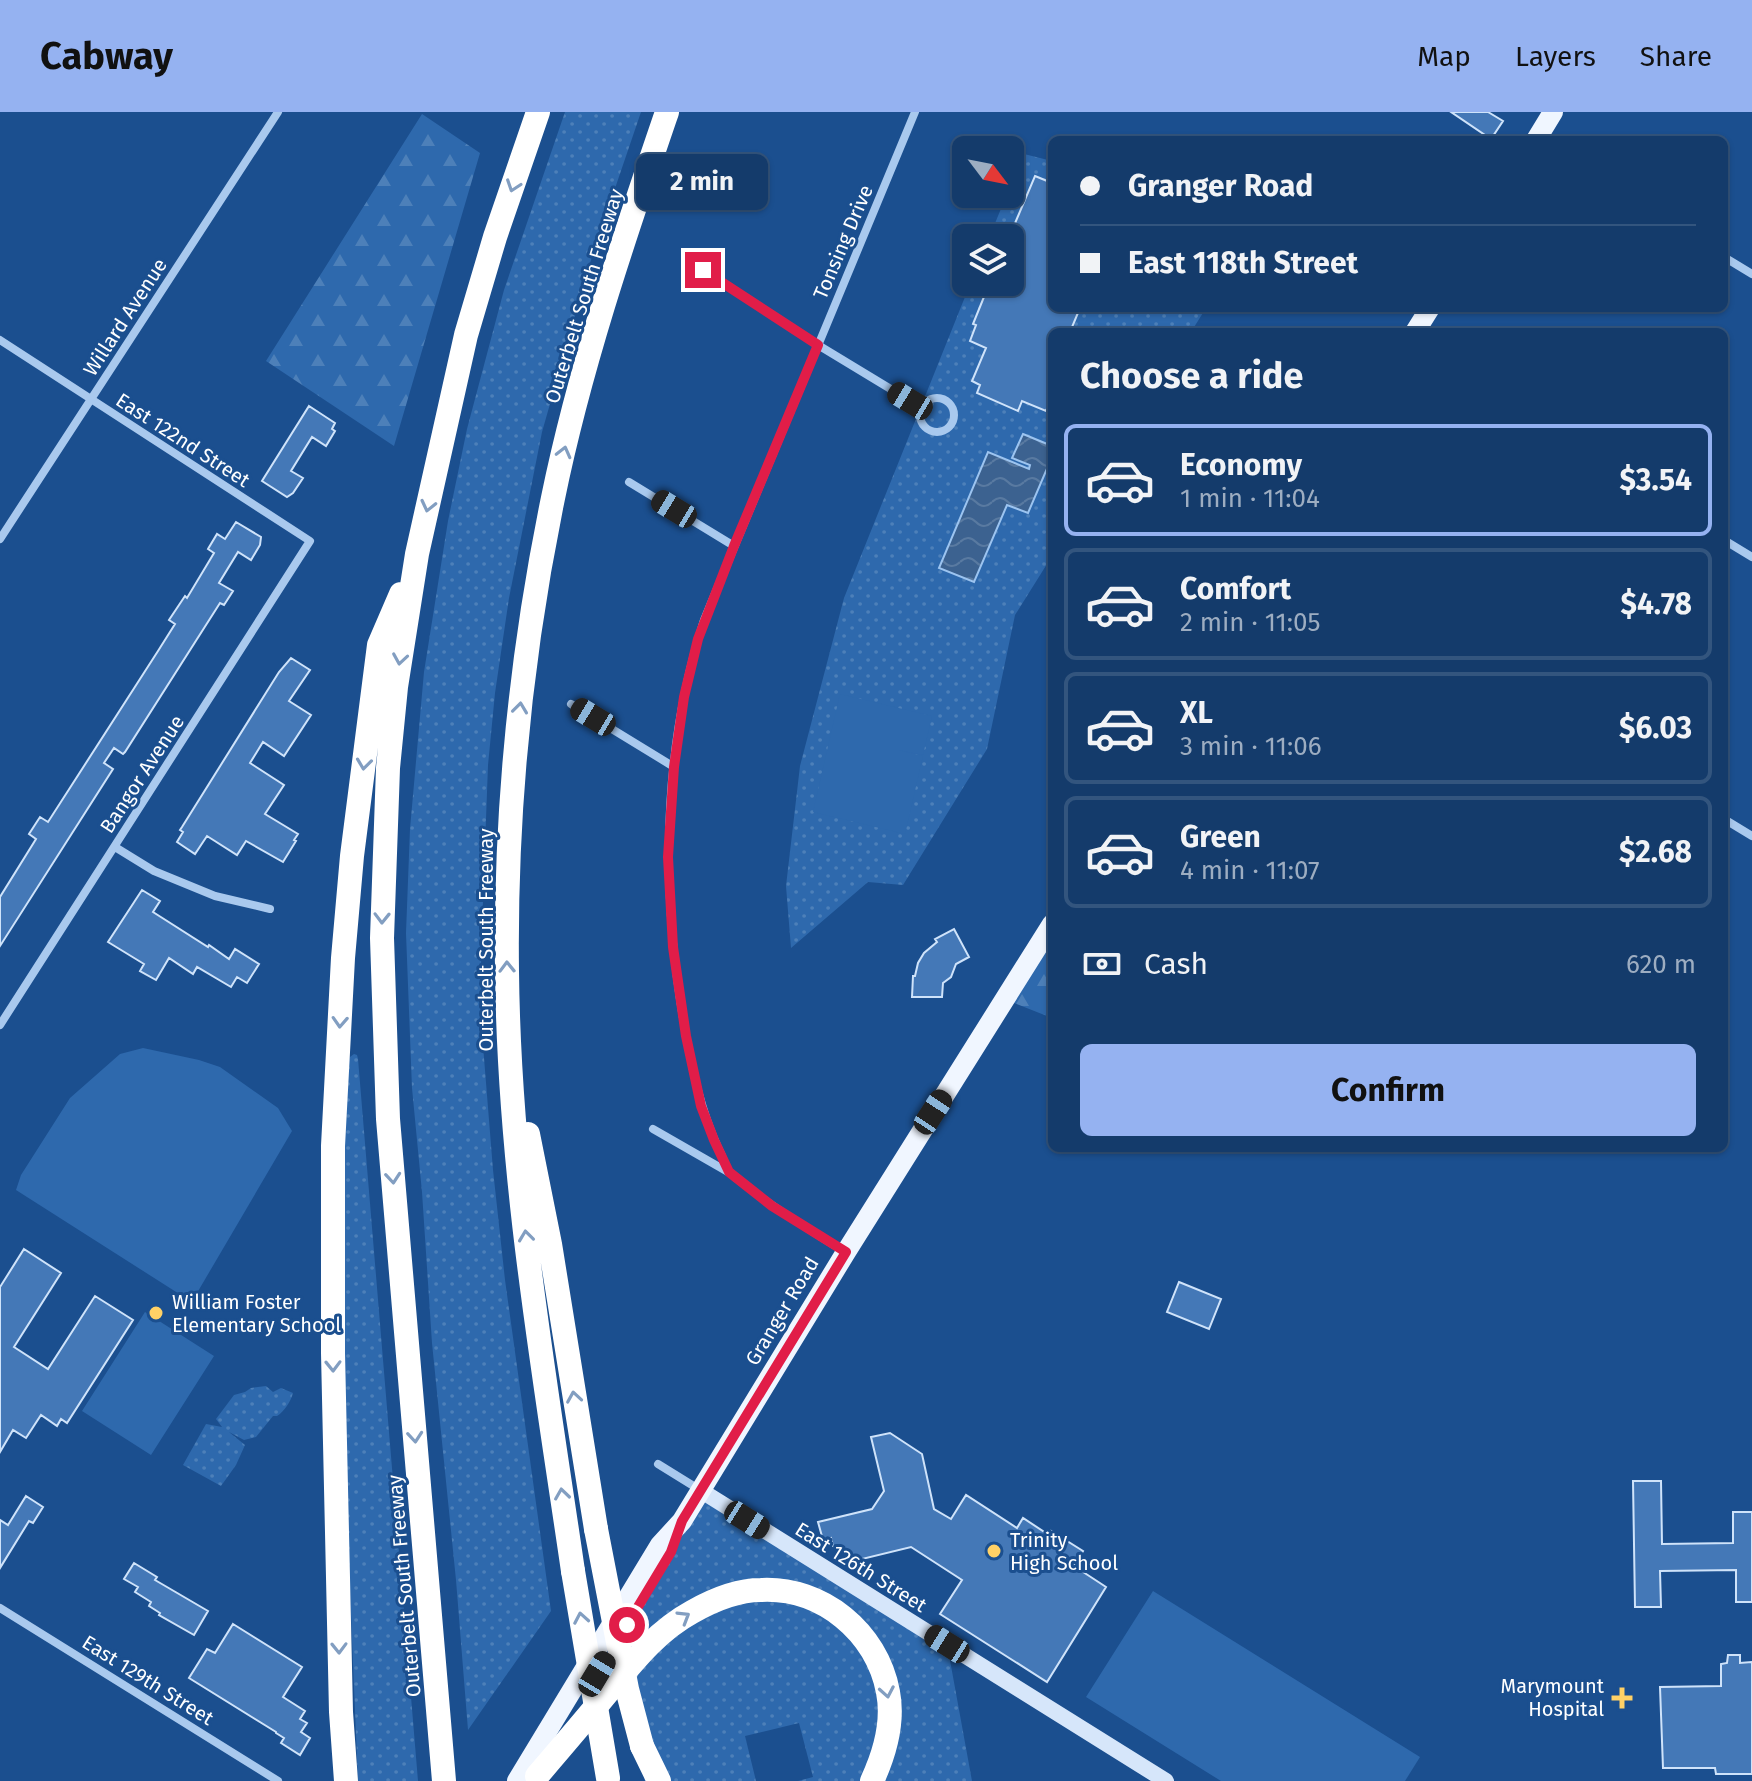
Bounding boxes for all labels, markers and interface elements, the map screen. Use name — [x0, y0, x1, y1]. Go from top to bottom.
text: Cabway — [40, 33, 173, 79]
text: Map — [1417, 40, 1471, 73]
text: Layers — [1515, 40, 1596, 73]
text: Share — [1640, 40, 1712, 73]
north arrow — [952, 136, 1024, 208]
map controls — [952, 136, 1024, 296]
callout: 2 min — [637, 154, 769, 210]
text: 2 min — [670, 166, 734, 197]
text: Granger Road — [1128, 168, 1313, 204]
one-way arrow — [506, 178, 522, 192]
street label: Tonsing Drive — [808, 181, 878, 303]
street label: Outerbelt South Freeway — [540, 186, 628, 406]
button: layers — [952, 224, 1024, 296]
text: East 118th Street — [1128, 245, 1358, 281]
route end — [685, 252, 721, 288]
street label: Willard Avenue — [78, 254, 172, 380]
text: Choose a ride — [1080, 354, 1303, 398]
car — [883, 378, 937, 424]
street label: East 122nd Street — [112, 388, 255, 493]
icon: car — [1084, 444, 1156, 516]
one-way arrow — [555, 445, 572, 459]
text: Economy — [1180, 447, 1302, 483]
text: $3.54 — [1619, 462, 1692, 498]
text: 1 min · 11:04 — [1180, 483, 1320, 514]
car — [647, 486, 701, 532]
one-way arrow — [420, 498, 437, 512]
icon: car — [1084, 568, 1156, 640]
text: Comfort — [1180, 571, 1291, 607]
text: $4.78 — [1620, 586, 1692, 622]
text: 2 min · 11:05 — [1180, 607, 1321, 638]
one-way arrow — [393, 652, 410, 666]
icon: car — [1084, 692, 1156, 764]
car — [566, 694, 620, 740]
text: XL — [1180, 695, 1213, 731]
one-way arrow — [511, 701, 528, 714]
street label: Bangor Avenue — [95, 710, 189, 838]
text: $6.03 — [1619, 710, 1692, 746]
text: 3 min · 11:06 — [1180, 731, 1322, 762]
one-way arrow — [356, 757, 373, 771]
icon: car — [1084, 816, 1156, 888]
text: Green — [1180, 819, 1261, 855]
street label: Outerbelt South Freeway — [474, 828, 498, 1052]
text: $2.68 — [1619, 834, 1692, 870]
text: 4 min · 11:07 — [1180, 855, 1320, 886]
one-way arrow — [374, 912, 391, 925]
icon: cash — [1080, 942, 1124, 986]
text: Cash — [1144, 946, 1208, 982]
text: 620 m — [1626, 949, 1696, 980]
one-way arrow — [498, 960, 516, 973]
one-way arrow — [331, 1016, 348, 1029]
button: Confirm — [1080, 1044, 1696, 1136]
car — [910, 1085, 956, 1139]
one-way arrow — [385, 1172, 402, 1185]
one-way arrow — [518, 1229, 535, 1243]
street label: Granger Road — [740, 1252, 824, 1370]
place label: William Foster Elementary School — [172, 1290, 341, 1337]
marker: William Foster Elementary School — [147, 1304, 165, 1322]
one-way arrow — [325, 1360, 342, 1373]
one-way arrow — [567, 1390, 584, 1404]
one-way arrow — [406, 1431, 423, 1444]
street label: Outerbelt South Freeway — [382, 1474, 426, 1698]
one-way arrow — [554, 1487, 571, 1500]
car — [720, 1497, 774, 1543]
street label: East 126th Street — [791, 1517, 932, 1618]
place label: Trinity High School — [1010, 1528, 1118, 1575]
marker: Trinity High School — [985, 1542, 1003, 1560]
route start — [609, 1607, 645, 1643]
one-way arrow — [573, 1611, 590, 1625]
one-way arrow — [675, 1611, 690, 1627]
car — [920, 1621, 974, 1667]
street label: East 129th Street — [78, 1630, 219, 1730]
one-way arrow — [331, 1642, 348, 1655]
car — [574, 1647, 620, 1701]
place label: Marymount Hospital — [1501, 1674, 1605, 1721]
one-way arrow — [877, 1686, 894, 1699]
marker: Marymount Hospital — [1611, 1687, 1633, 1709]

